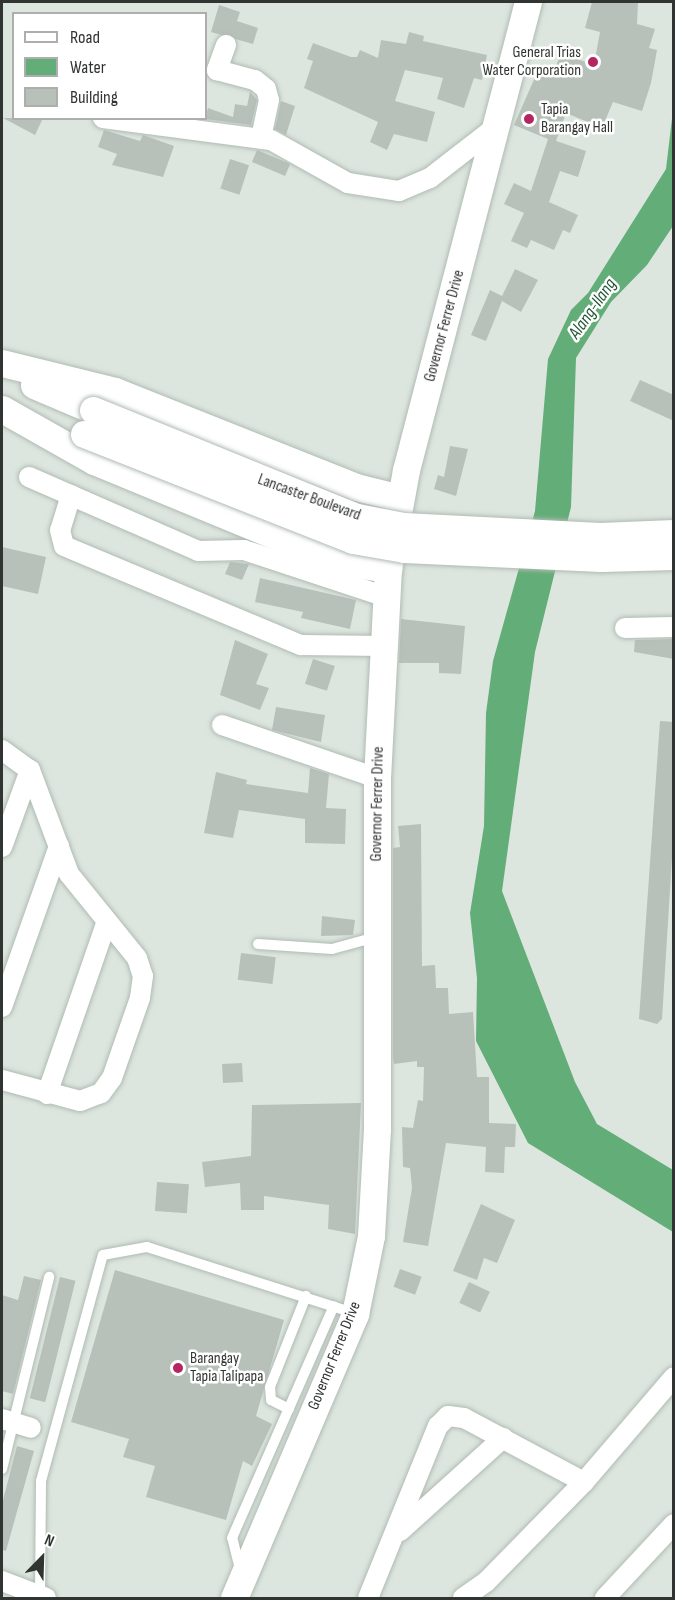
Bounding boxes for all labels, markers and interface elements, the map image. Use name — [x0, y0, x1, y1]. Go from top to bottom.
legend — [12, 12, 207, 120]
text: Road — [70, 27, 100, 48]
place label: General Trias Water Corporation — [483, 43, 581, 81]
marker: General Trias Water Corporation — [586, 55, 600, 69]
text: Water — [70, 57, 106, 78]
text: Building — [70, 87, 118, 108]
place label: Tapia Barangay Hall — [541, 100, 613, 138]
marker: Tapia Barangay Hall — [522, 112, 536, 126]
street label: Governor Ferrer Drive — [421, 268, 469, 384]
water label: Alang-Ilang — [564, 275, 622, 343]
street label: Lancaster Boulevard — [255, 470, 363, 526]
street label: Governor Ferrer Drive — [367, 746, 389, 862]
street label: Governor Ferrer Drive — [305, 1299, 365, 1413]
place label: Barangay Tapia Talipapa — [190, 1349, 263, 1387]
marker: Barangay Tapia Talipapa — [171, 1361, 185, 1375]
north arrow — [12, 1528, 72, 1588]
text: N — [42, 1531, 57, 1551]

